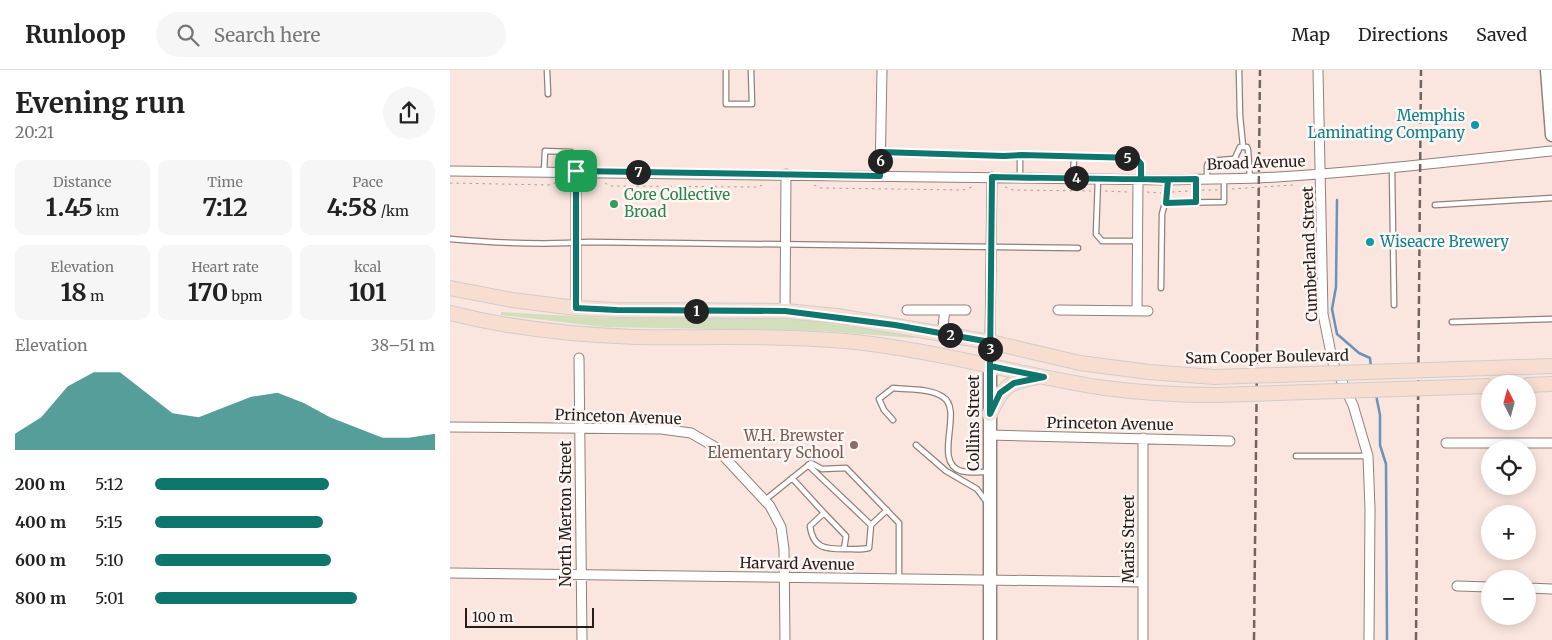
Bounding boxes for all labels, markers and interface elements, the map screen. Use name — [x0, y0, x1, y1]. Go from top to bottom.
search box — [156, 12, 506, 57]
text: Runloop — [25, 19, 126, 50]
icon: search — [174, 21, 202, 49]
text: Search here — [214, 23, 320, 47]
text: Map — [1292, 23, 1330, 46]
text: Directions — [1358, 23, 1448, 46]
text: Saved — [1476, 23, 1527, 46]
text: Evening run — [15, 85, 185, 121]
button: share — [383, 87, 435, 139]
place label: Memphis Laminating Company — [1308, 106, 1465, 142]
marker: Memphis Laminating Company — [1469, 119, 1481, 131]
text: 20:21 — [15, 122, 54, 142]
pin: 5 — [1114, 146, 1140, 170]
pin: 6 — [868, 148, 892, 174]
text: 5 — [1123, 149, 1132, 167]
pin — [555, 150, 597, 192]
street label: Broad Avenue — [1206, 151, 1306, 174]
text: 6 — [876, 152, 885, 170]
icon: arrive — [562, 157, 590, 185]
pin: 7 — [626, 160, 650, 184]
text: 7 — [634, 163, 643, 181]
pin: 4 — [1064, 166, 1088, 190]
text: 4 — [1072, 169, 1081, 187]
text: Distance — [53, 173, 112, 191]
text: Time — [207, 173, 243, 191]
text: Pace — [352, 173, 383, 191]
place label: Core Collective Broad — [624, 185, 730, 221]
street label: Cumberland Street — [1298, 186, 1321, 322]
text: 1.45 — [46, 191, 93, 223]
text: 7:12 — [202, 191, 248, 223]
text: 4:58 — [326, 191, 377, 223]
marker: Core Collective Broad — [608, 198, 620, 210]
text: km — [93, 202, 119, 220]
text: /km — [377, 202, 409, 220]
place label: Wiseacre Brewery — [1379, 232, 1509, 251]
marker: Wiseacre Brewery — [1364, 236, 1376, 248]
text: Elevation — [51, 258, 114, 276]
text: Heart rate — [191, 258, 258, 276]
text: kcal — [354, 258, 381, 276]
text: 18 — [61, 276, 87, 308]
text: 170 — [187, 276, 228, 308]
text: 101 — [349, 276, 387, 308]
text: m — [87, 287, 104, 305]
text: bpm — [228, 287, 263, 305]
pin: 1 — [684, 298, 708, 324]
text: 1 — [693, 302, 700, 320]
pin: 2 — [938, 322, 962, 348]
text: 2 — [946, 326, 955, 344]
text: Elevation — [15, 335, 88, 355]
text: 38–51 m — [370, 335, 435, 355]
pin: 3 — [978, 336, 1002, 362]
text: 3 — [986, 340, 995, 358]
street label: Sam Cooper Boulevard — [1185, 346, 1349, 367]
street label: Collins Street — [964, 375, 983, 471]
north arrow — [1481, 375, 1536, 430]
map controls — [1481, 375, 1536, 625]
street label: Princeton Avenue — [554, 405, 682, 428]
street label: Princeton Avenue — [1046, 413, 1174, 434]
place label: W.H. Brewster Elementary School — [707, 426, 844, 462]
marker: W.H. Brewster Elementary School — [848, 439, 860, 451]
button: locate — [1481, 440, 1536, 495]
street label: North Merton Street — [556, 441, 575, 587]
text: 200 m — [15, 474, 65, 494]
text: 5:12 — [95, 474, 123, 494]
street label: Maris Street — [1119, 495, 1138, 583]
button: + — [1481, 505, 1536, 560]
text: 400 m — [15, 512, 66, 532]
text: 5:15 — [95, 512, 123, 532]
text: 600 m — [15, 550, 66, 570]
text: 5:10 — [95, 550, 124, 570]
street label: Harvard Avenue — [739, 553, 855, 574]
button: − — [1481, 570, 1536, 625]
text: 800 m — [15, 588, 66, 608]
text: 5:01 — [95, 588, 124, 608]
scale bar — [465, 605, 594, 628]
text: 100 m — [472, 608, 513, 626]

